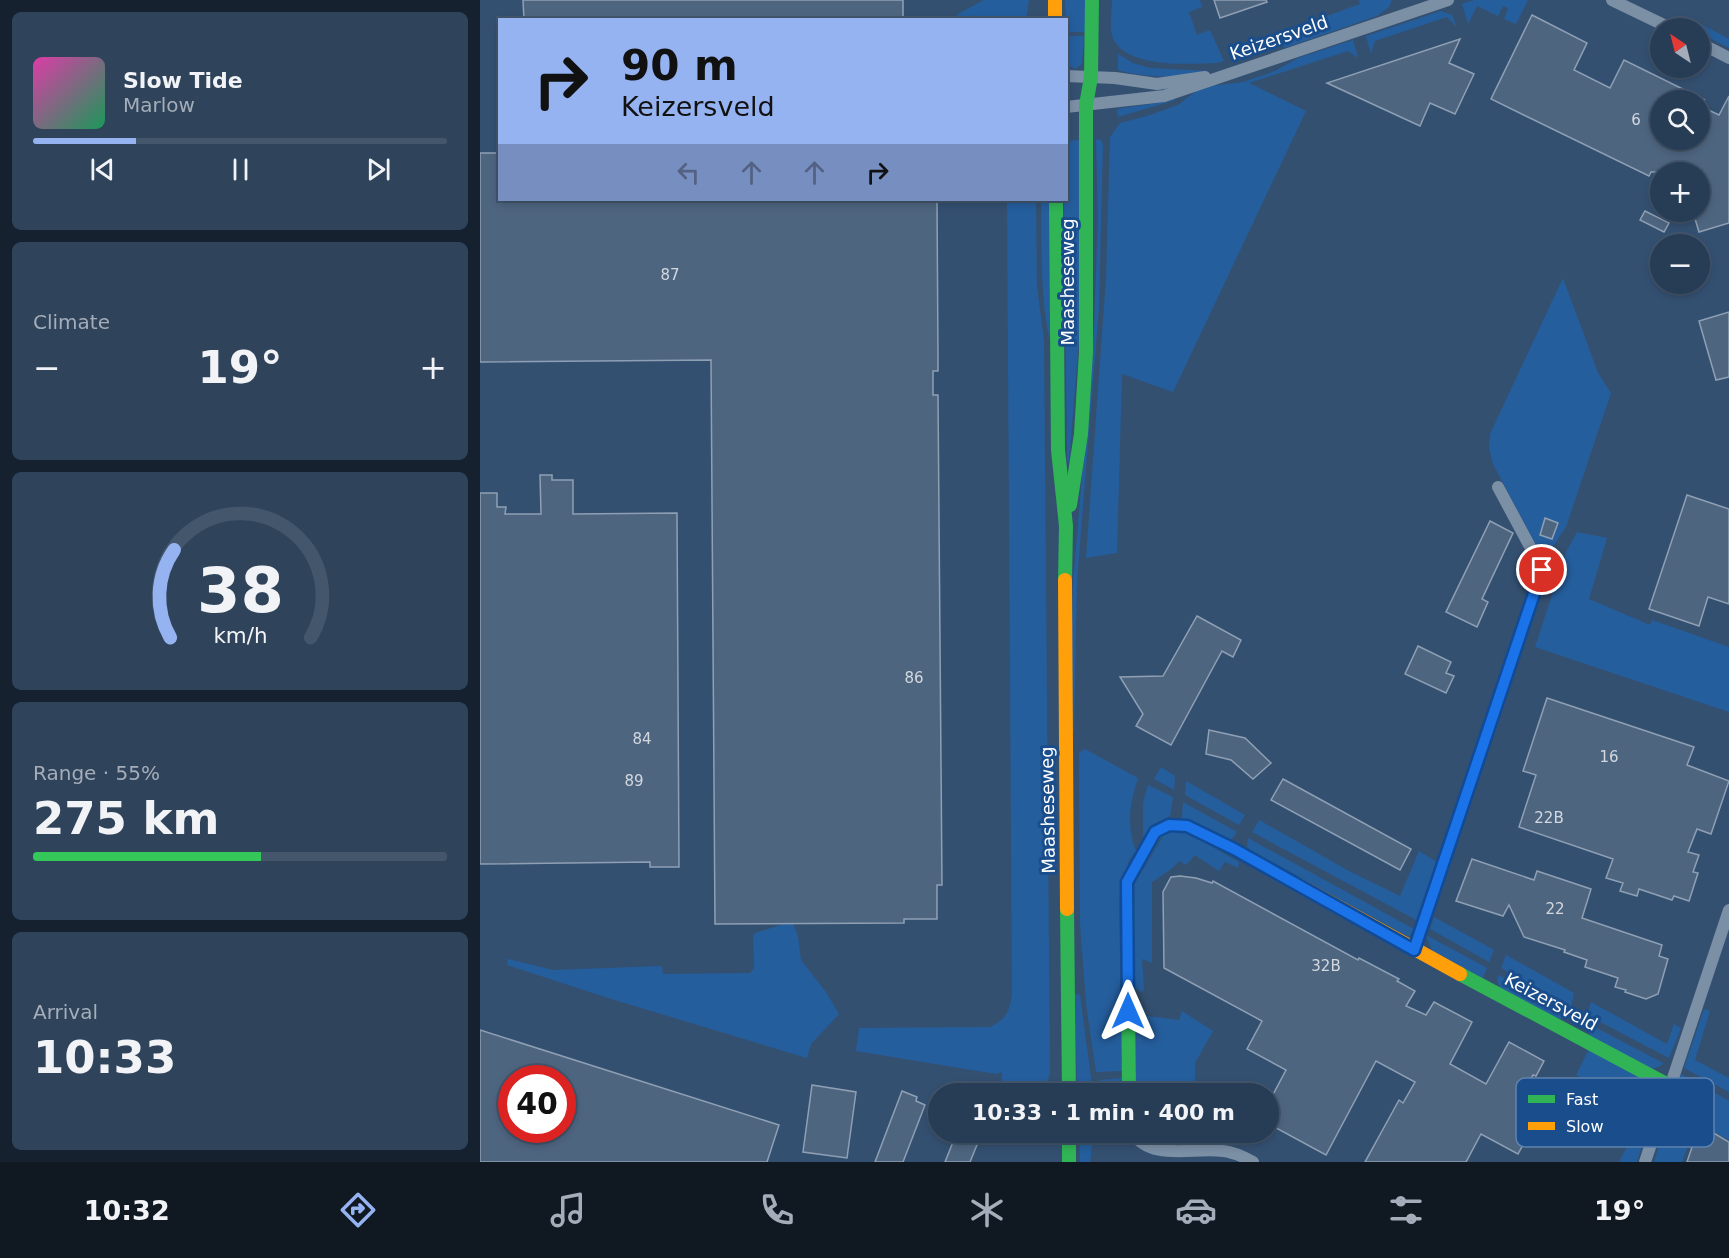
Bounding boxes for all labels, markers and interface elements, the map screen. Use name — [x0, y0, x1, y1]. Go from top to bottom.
street label: Keizersveld — [1227, 11, 1331, 64]
north arrow — [1650, 18, 1710, 78]
map controls — [1650, 18, 1710, 294]
text: 90 m — [621, 41, 738, 90]
icon: right — [522, 42, 600, 120]
text: Slow Tide — [123, 68, 243, 93]
button: search — [1650, 90, 1710, 150]
text: Keizersveld — [621, 91, 775, 122]
text: Marlow — [123, 93, 195, 117]
house number: 6 — [1631, 111, 1641, 129]
icon: previous — [86, 153, 119, 186]
icon: pause — [224, 153, 257, 186]
icon: next — [362, 153, 395, 186]
icon: left — [672, 156, 705, 189]
icon: ahead — [735, 156, 768, 189]
icon: ahead — [798, 156, 831, 189]
icon: right — [861, 156, 894, 189]
button: + — [1650, 162, 1710, 222]
street label: Maasheseweg — [1057, 218, 1078, 346]
button: − — [1650, 234, 1710, 294]
house number: 87 — [660, 266, 680, 284]
text: Climate — [33, 310, 110, 334]
text: 19° — [197, 341, 283, 394]
text: − — [33, 348, 61, 387]
text: + — [419, 348, 447, 387]
pin — [1516, 544, 1567, 595]
icon: arrive — [1525, 553, 1558, 586]
text: 38 — [197, 554, 283, 627]
text: km/h — [213, 623, 267, 648]
house number: 86 — [904, 669, 924, 687]
house number: 84 — [632, 730, 652, 748]
street label: Maasheseweg — [1036, 746, 1059, 874]
house number: 16 — [1599, 748, 1619, 766]
text: Range · 55% — [33, 761, 160, 785]
house number: 89 — [624, 772, 644, 790]
text: 275 km — [33, 792, 219, 845]
house number: 22B — [1534, 809, 1564, 827]
house number: 22 — [1545, 900, 1565, 918]
house number: 32B — [1311, 957, 1341, 975]
street label: Keizersveld — [1501, 968, 1601, 1035]
position arrow — [1096, 979, 1160, 1043]
text: Arrival — [33, 1000, 98, 1024]
text: 10:33 — [33, 1031, 176, 1084]
speed limit sign: 40 — [498, 1065, 576, 1143]
legend — [1516, 1078, 1714, 1147]
text: Fast — [1566, 1090, 1598, 1109]
text: 10:33 · 1 min · 400 m — [972, 1100, 1235, 1125]
text: Slow — [1566, 1117, 1603, 1136]
icon: directions — [337, 1189, 379, 1231]
icon: music — [547, 1189, 589, 1231]
icon: phone — [756, 1189, 798, 1231]
icon: climate — [966, 1189, 1008, 1231]
icon: car — [1175, 1189, 1217, 1231]
icon: filters — [1385, 1189, 1427, 1231]
text: 10:32 — [84, 1195, 170, 1226]
text: 19° — [1594, 1195, 1645, 1226]

